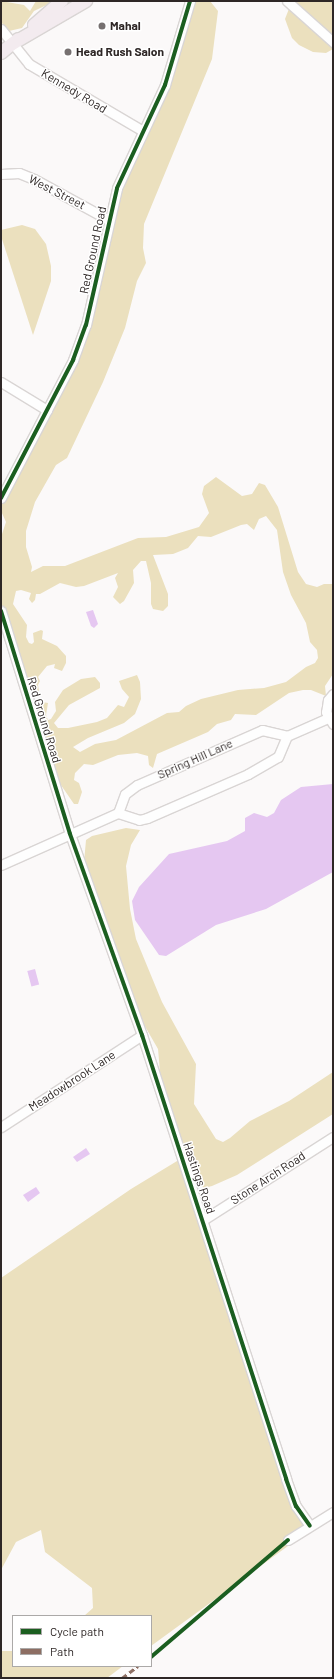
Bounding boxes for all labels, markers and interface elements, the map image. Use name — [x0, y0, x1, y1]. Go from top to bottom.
place label: Mahal — [110, 19, 141, 33]
marker: Mahal — [97, 21, 107, 31]
place label: Head Rush Salon — [76, 45, 164, 59]
marker: Head Rush Salon — [63, 47, 73, 57]
street label: Kennedy Road — [39, 66, 109, 116]
street label: West Street — [26, 172, 88, 212]
street label: Red Ground Road — [77, 205, 109, 295]
street label: Red Ground Road — [24, 675, 64, 765]
street label: Spring Hill Lane — [155, 736, 235, 782]
street label: Meadowbrook Lane — [26, 1048, 118, 1114]
street label: Hastings Road — [180, 1140, 218, 1216]
street label: Stone Arch Road — [228, 1149, 308, 1207]
legend — [12, 1615, 152, 1667]
text: Cycle path — [50, 1624, 104, 1638]
text: Path — [50, 1644, 74, 1658]

